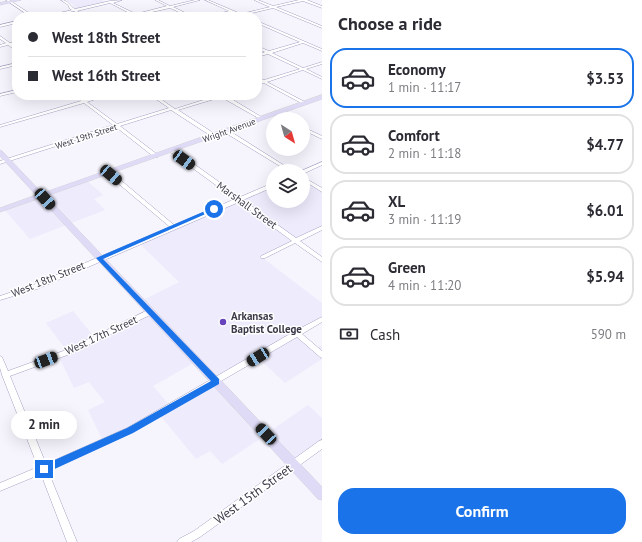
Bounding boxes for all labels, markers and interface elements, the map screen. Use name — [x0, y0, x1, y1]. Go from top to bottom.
text: Choose a ride — [338, 12, 442, 35]
text: West 18th Street — [52, 28, 160, 47]
icon: car — [340, 60, 376, 96]
text: Economy — [388, 60, 446, 79]
text: West 16th Street — [52, 66, 160, 85]
text: $3.53 — [586, 69, 624, 88]
text: 1 min · 11:17 — [388, 79, 461, 96]
north arrow — [266, 112, 310, 156]
map controls — [266, 112, 310, 208]
street label: Wright Avenue — [201, 115, 257, 145]
street label: West 19th Street — [54, 121, 118, 151]
icon: car — [340, 126, 376, 162]
text: Comfort — [388, 126, 440, 145]
text: $4.77 — [586, 135, 624, 154]
text: 2 min · 11:18 — [388, 145, 461, 162]
car — [171, 148, 197, 172]
car — [98, 163, 124, 187]
button: layers — [266, 164, 310, 208]
street label: Marshall Street — [214, 178, 280, 232]
car — [33, 186, 57, 212]
icon: car — [340, 192, 376, 228]
text: XL — [388, 192, 405, 211]
route start — [205, 200, 223, 218]
text: $6.01 — [586, 201, 624, 220]
text: 3 min · 11:19 — [388, 211, 461, 228]
street label: West 18th Street — [9, 258, 87, 300]
icon: car — [340, 258, 376, 294]
text: Green — [388, 258, 426, 277]
text: $5.94 — [586, 267, 624, 286]
text: 4 min · 11:20 — [388, 277, 461, 294]
place label: Arkansas Baptist College — [231, 309, 302, 336]
street label: West 17th Street — [63, 312, 140, 358]
marker: Arkansas Baptist College — [218, 317, 228, 327]
icon: cash — [338, 323, 360, 345]
text: Cash — [370, 325, 400, 344]
text: 590 m — [591, 326, 626, 343]
car — [245, 346, 271, 368]
car — [33, 350, 59, 370]
callout: 2 min — [11, 411, 77, 439]
text: 2 min — [28, 416, 60, 433]
car — [253, 421, 279, 447]
route end — [35, 460, 53, 478]
street label: West 15th Street — [211, 460, 296, 528]
button: Confirm — [338, 488, 626, 534]

